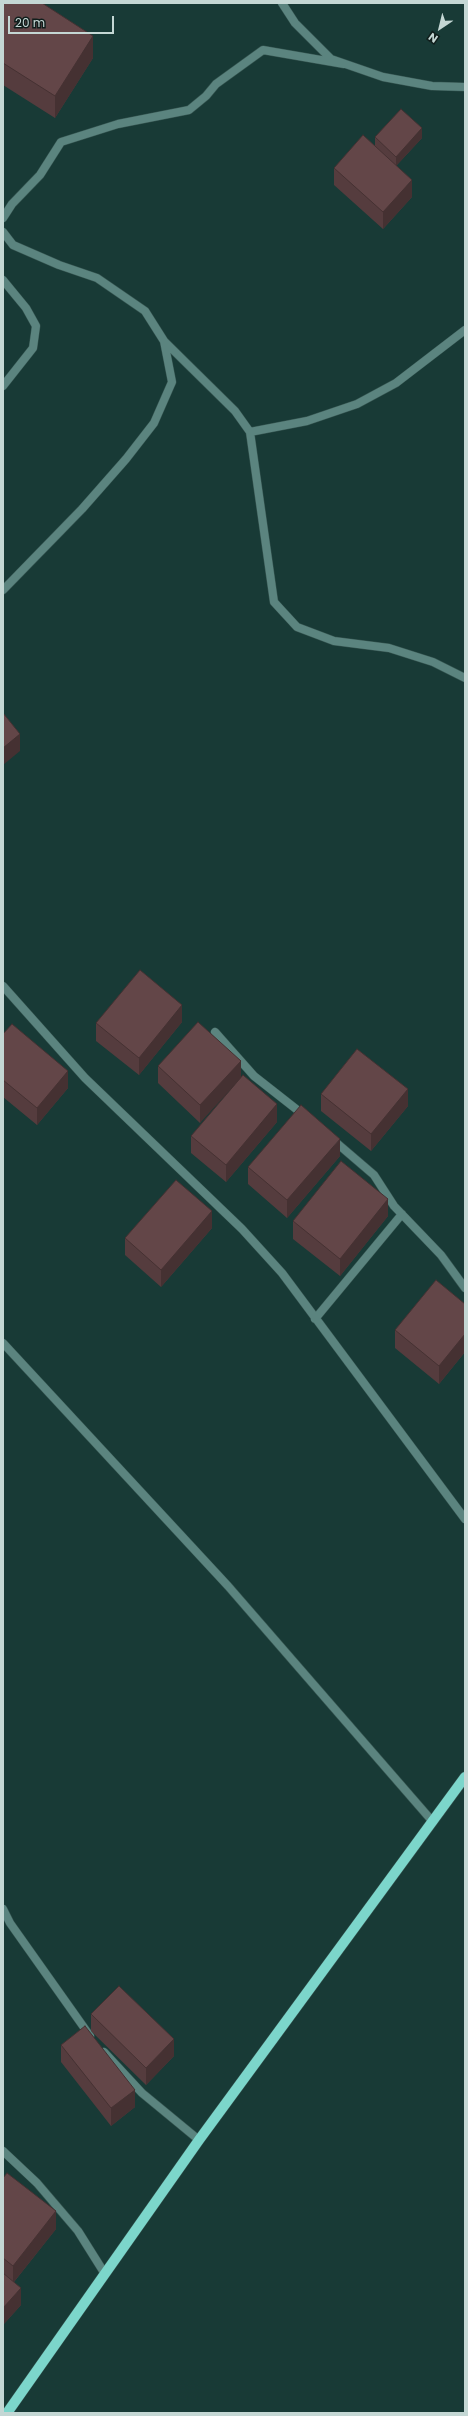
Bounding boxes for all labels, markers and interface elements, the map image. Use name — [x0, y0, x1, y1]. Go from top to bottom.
scale bar — [10, 8, 116, 34]
north arrow — [420, 8, 460, 48]
text: 20 m — [15, 14, 45, 31]
text: N — [425, 29, 441, 47]

